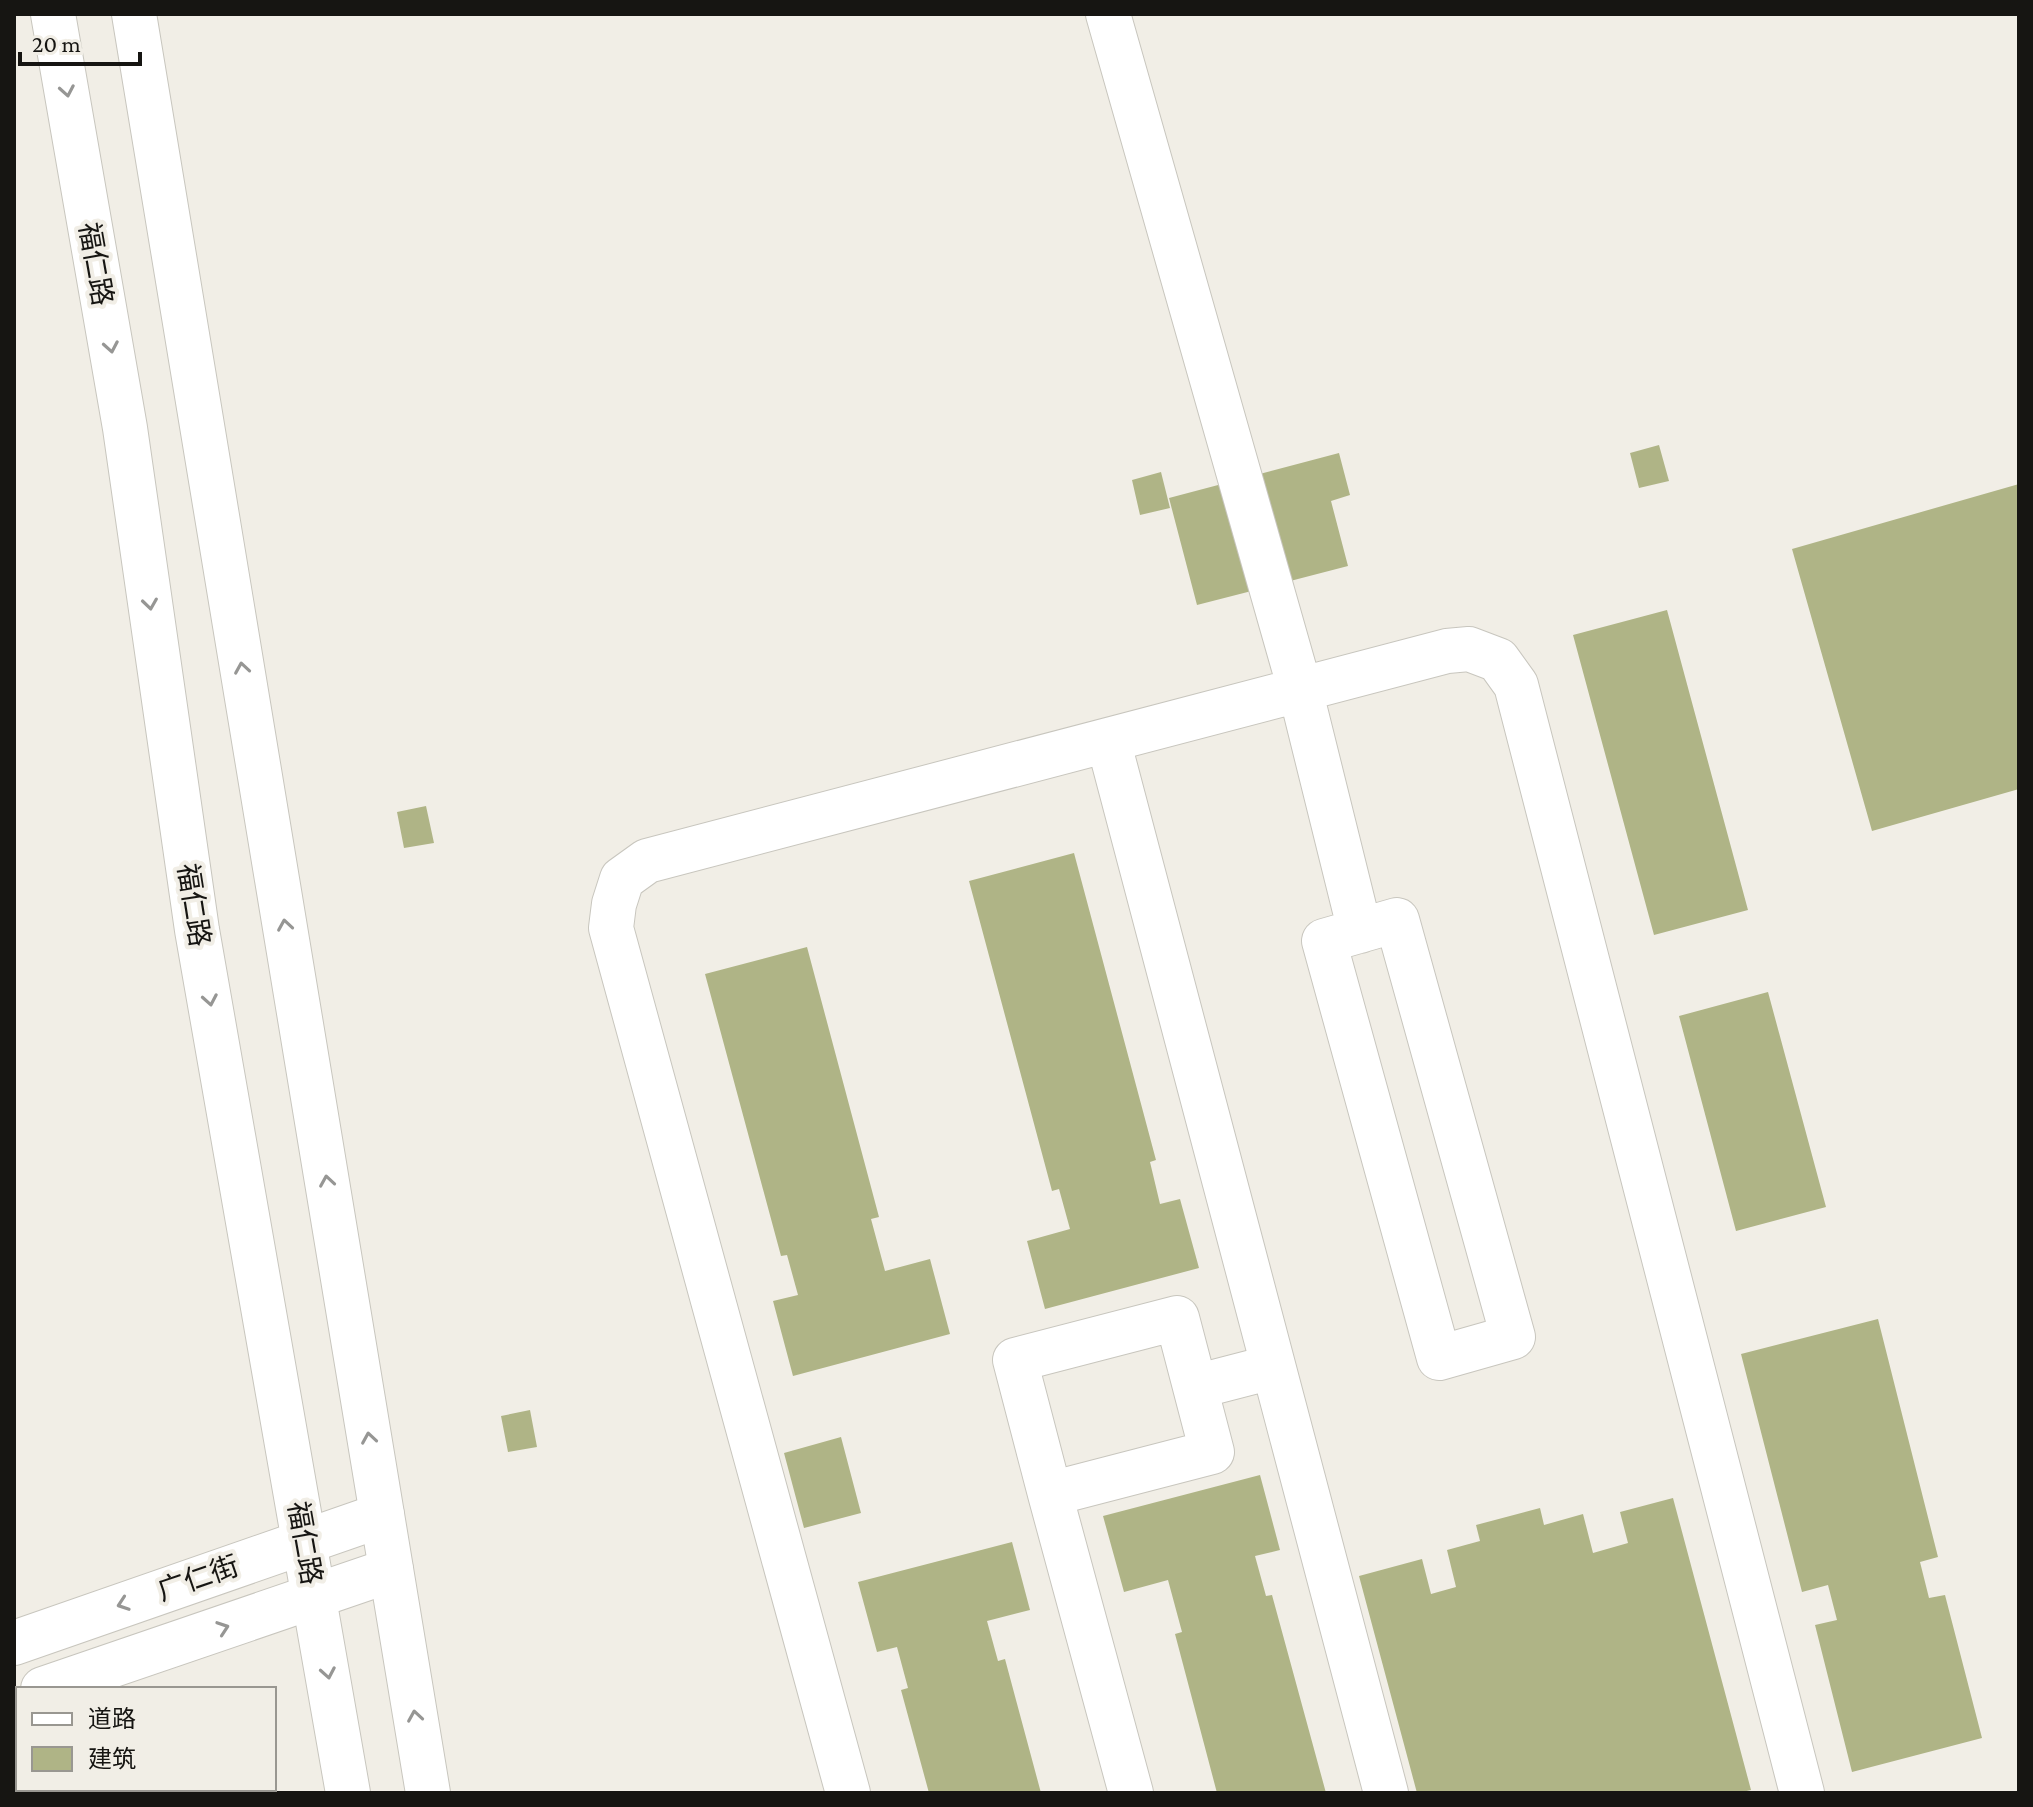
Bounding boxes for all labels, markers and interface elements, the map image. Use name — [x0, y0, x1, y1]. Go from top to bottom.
scale bar — [20, 16, 140, 66]
text: 20 m — [32, 30, 81, 57]
one-way arrow — [57, 84, 74, 98]
street label: 福仁路 — [73, 220, 119, 308]
one-way arrow — [101, 340, 118, 354]
one-way arrow — [141, 597, 158, 611]
one-way arrow — [235, 661, 252, 675]
street label: 福仁路 — [172, 861, 216, 949]
one-way arrow — [277, 918, 294, 931]
one-way arrow — [200, 993, 217, 1006]
one-way arrow — [319, 1174, 336, 1188]
one-way arrow — [362, 1431, 379, 1445]
street label: 福仁路 — [282, 1499, 328, 1587]
street label: 广仁街 — [153, 1550, 243, 1606]
one-way arrow — [117, 1595, 131, 1611]
one-way arrow — [215, 1621, 229, 1637]
one-way arrow — [318, 1667, 335, 1680]
legend — [16, 1687, 276, 1791]
text: 道路 — [88, 1705, 136, 1732]
one-way arrow — [407, 1709, 424, 1723]
text: 建筑 — [88, 1745, 136, 1772]

